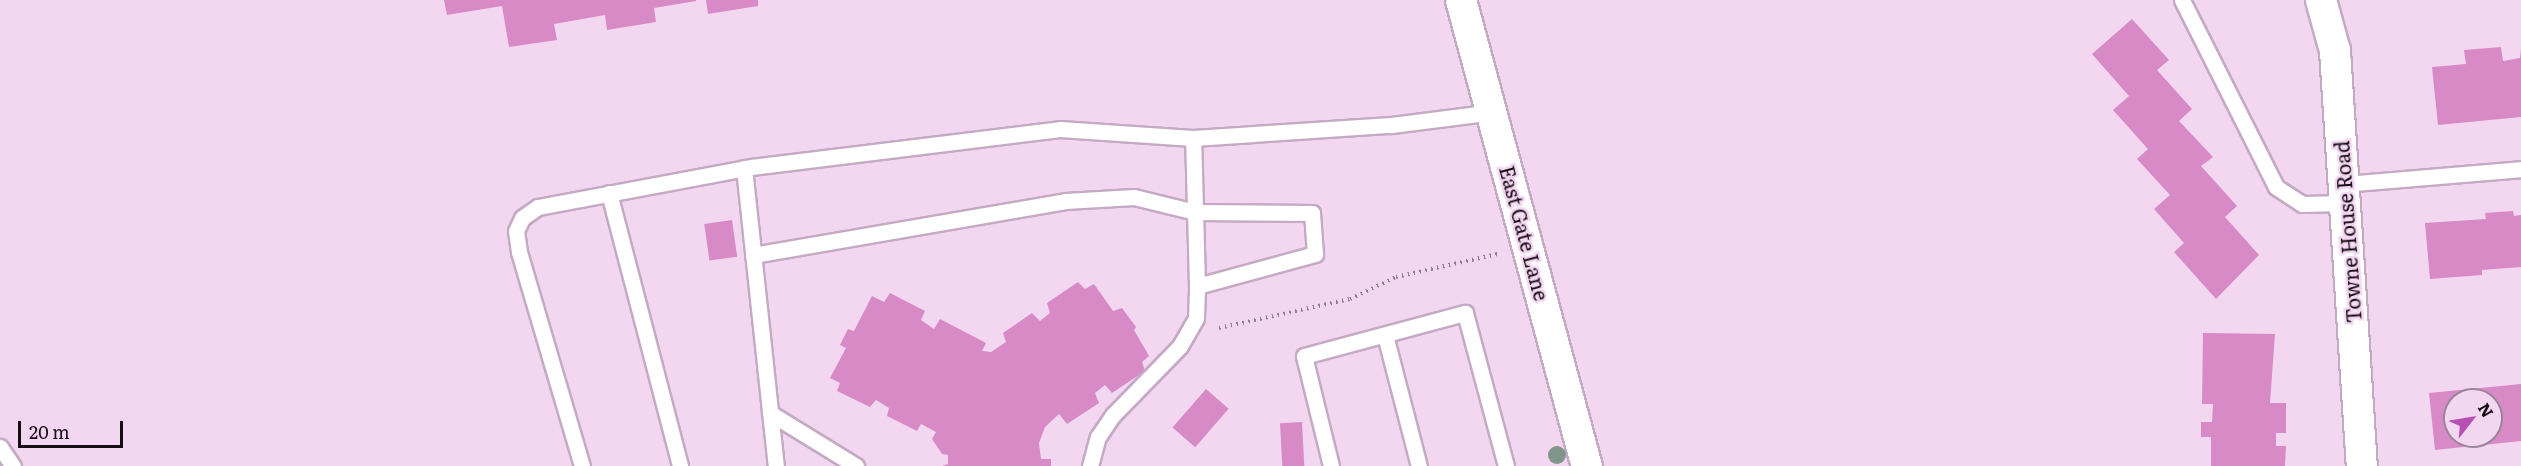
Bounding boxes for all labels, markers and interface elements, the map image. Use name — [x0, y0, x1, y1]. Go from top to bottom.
street label: Towne House Road — [2329, 140, 2365, 324]
street label: East Gate Lane — [1495, 163, 1555, 303]
north arrow — [2443, 388, 2503, 448]
text: N — [2473, 398, 2500, 422]
scale bar — [21, 409, 126, 447]
text: 20 m — [29, 418, 70, 445]

